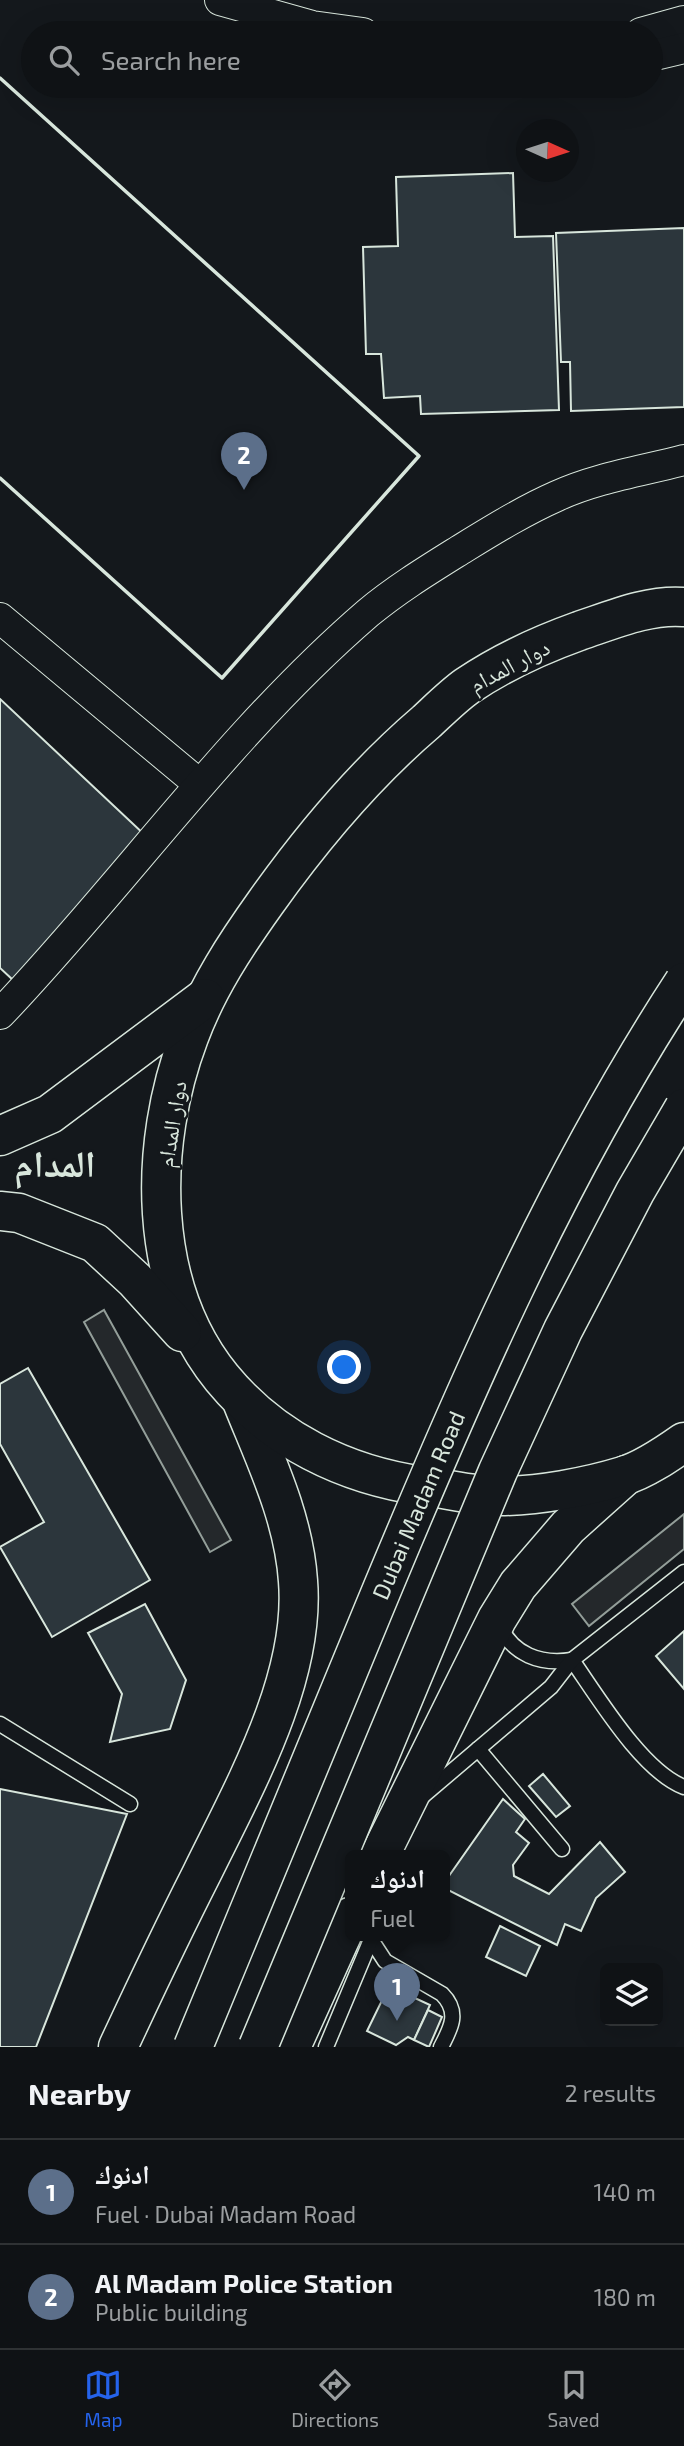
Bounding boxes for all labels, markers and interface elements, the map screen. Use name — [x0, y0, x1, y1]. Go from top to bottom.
search box — [21, 21, 663, 98]
icon: search — [45, 41, 83, 79]
text: Search here — [101, 44, 241, 75]
north arrow — [516, 119, 579, 182]
pin: 2 — [221, 432, 267, 490]
street label: دوار المدام — [464, 632, 555, 700]
street label: دوار المدام — [150, 1079, 195, 1170]
district label: المدام — [15, 1140, 95, 1189]
your location — [327, 1350, 361, 1384]
street label: Dubai Madam Road — [366, 1407, 470, 1603]
popup — [345, 1850, 450, 1941]
text: ادنوك — [370, 1862, 425, 1893]
text: Fuel — [370, 1904, 415, 1932]
pin: 1 — [374, 1963, 420, 2021]
map controls — [600, 1963, 663, 2026]
button: layers — [600, 1963, 663, 2026]
text: Nearby — [28, 2075, 131, 2111]
text: 2 results — [565, 2079, 656, 2107]
text: ادنوك — [95, 2158, 150, 2189]
text: 1 — [46, 2178, 56, 2206]
text: 140 m — [594, 2178, 656, 2206]
text: Fuel · Dubai Madam Road — [95, 2200, 356, 2228]
text: Al Madam Police Station — [95, 2267, 393, 2298]
text: 2 — [44, 2283, 58, 2311]
text: 180 m — [594, 2283, 656, 2311]
text: Public building — [95, 2298, 248, 2326]
tab: Map — [84, 2366, 122, 2431]
tab: Directions — [291, 2366, 379, 2431]
tab: Saved — [547, 2366, 600, 2431]

